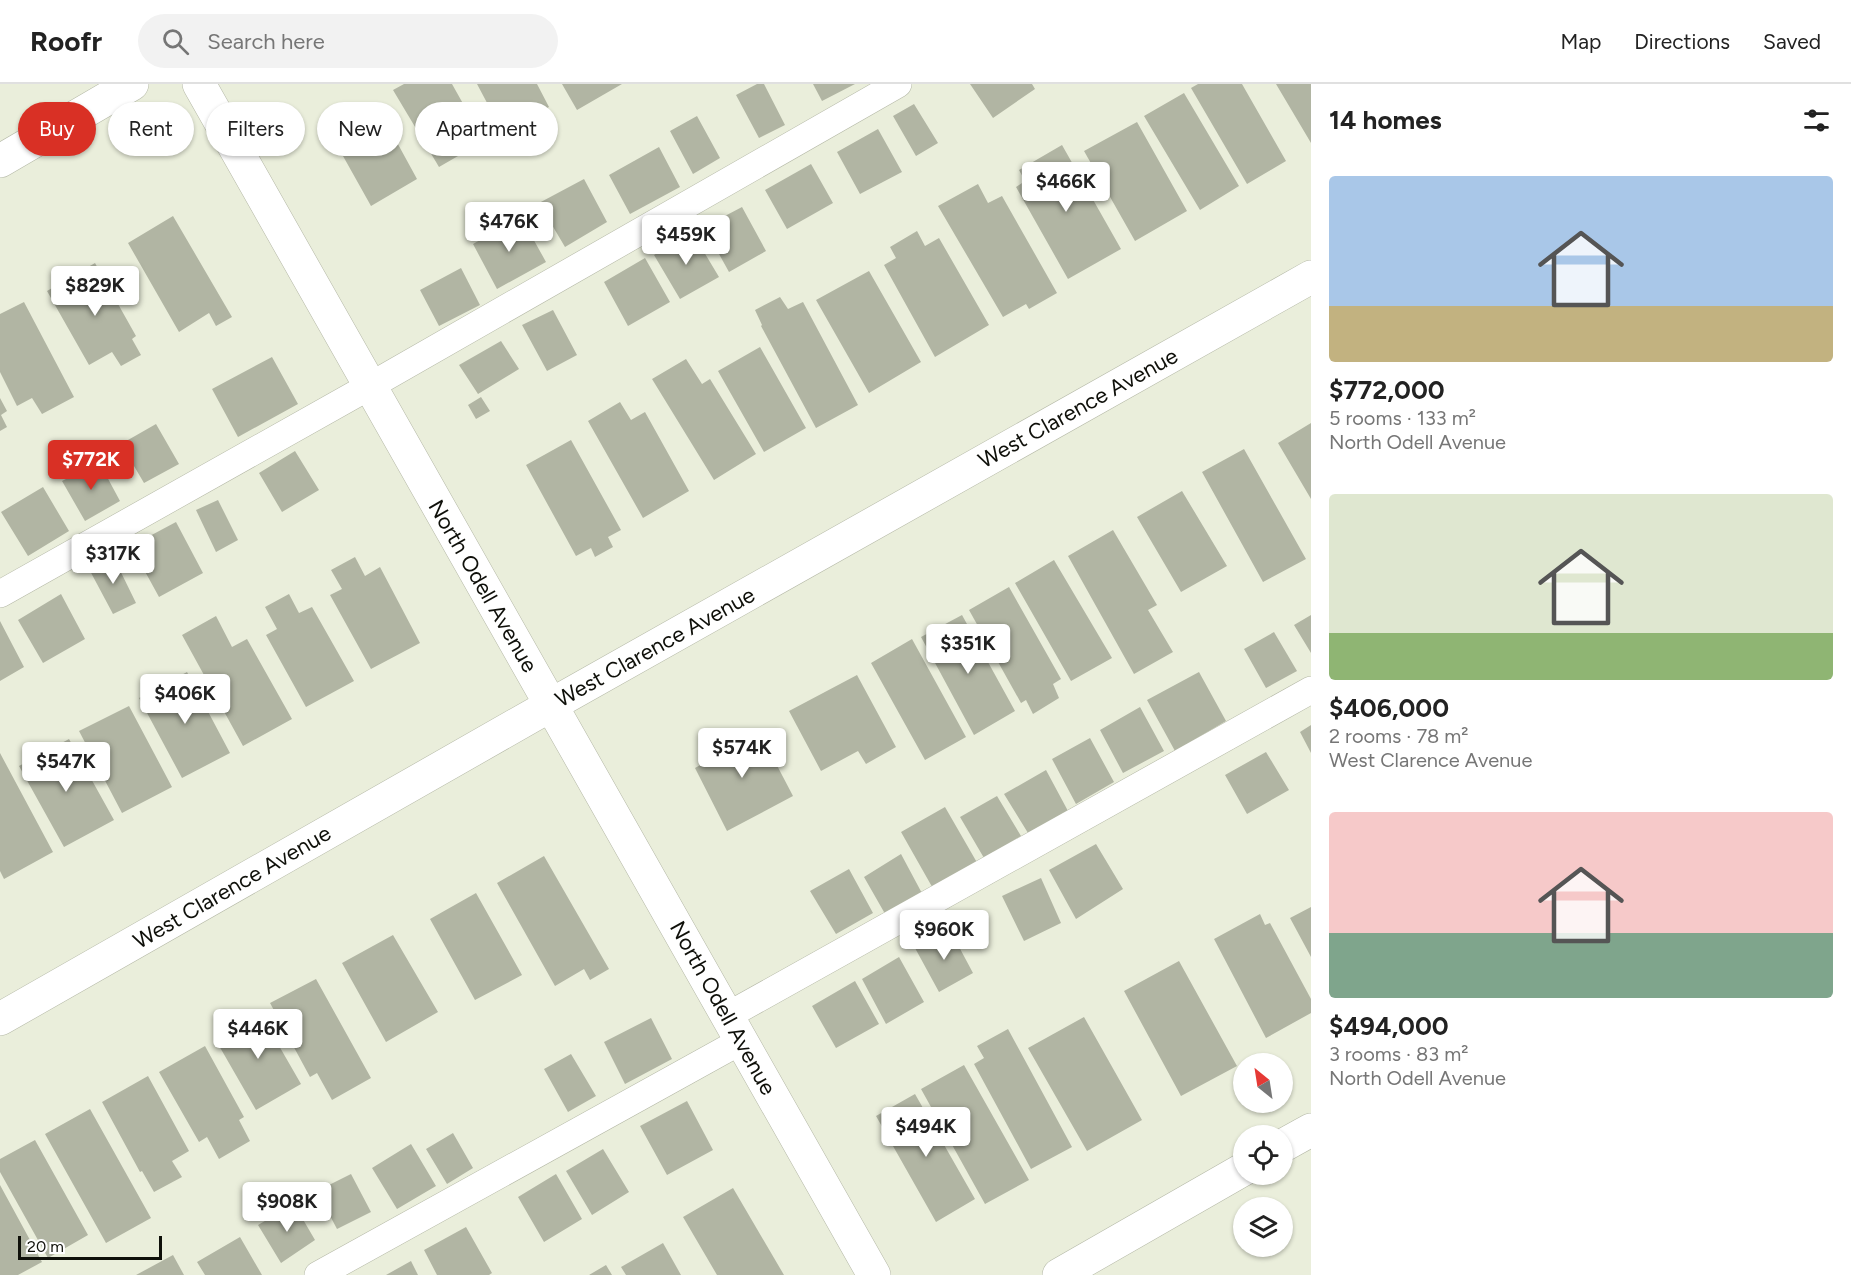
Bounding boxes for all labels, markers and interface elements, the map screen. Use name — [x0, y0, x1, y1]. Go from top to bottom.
search box — [138, 14, 558, 68]
text: Roofr — [30, 24, 102, 58]
icon: search — [159, 25, 192, 58]
text: Search here — [207, 28, 325, 55]
text: Map — [1560, 29, 1601, 54]
text: Directions — [1634, 29, 1730, 54]
text: Saved — [1763, 29, 1821, 54]
chip: Buy — [18, 102, 96, 156]
chip: Rent — [108, 102, 194, 156]
chip: Filters — [206, 102, 305, 156]
chip: New — [317, 102, 403, 156]
chip: Apartment — [415, 102, 558, 156]
text: 14 homes — [1329, 104, 1442, 136]
icon: filters — [1800, 104, 1833, 137]
pin: $466K — [1024, 162, 1108, 213]
text: $466K — [1036, 169, 1096, 193]
pin: $476K — [467, 202, 551, 253]
text: $476K — [479, 209, 539, 233]
pin: $459K — [644, 215, 728, 266]
icon: home — [1527, 215, 1635, 323]
text: $459K — [656, 222, 716, 246]
pin: $829K — [53, 266, 137, 317]
text: $829K — [65, 273, 125, 297]
street label: West Clarence Avenue — [974, 342, 1182, 474]
text: $772,000 — [1329, 374, 1445, 406]
text: 5 rooms · 133 m² — [1329, 406, 1476, 430]
text: North Odell Avenue — [1329, 430, 1506, 454]
pin: $772K — [49, 440, 133, 491]
text: $772K — [62, 447, 120, 471]
street label: North Odell Avenue — [423, 495, 543, 677]
icon: home — [1527, 533, 1635, 641]
pin: $317K — [71, 534, 155, 585]
text: $317K — [85, 541, 141, 565]
street label: West Clarence Avenue — [551, 581, 759, 713]
pin: $351K — [926, 624, 1010, 675]
text: $351K — [940, 631, 996, 655]
pin: $406K — [143, 674, 227, 725]
text: $406K — [154, 681, 216, 705]
text: $406,000 — [1329, 692, 1449, 724]
text: 2 rooms · 78 m² — [1329, 724, 1469, 748]
pin: $574K — [700, 728, 784, 779]
text: $574K — [712, 735, 772, 759]
pin: $547K — [24, 742, 108, 793]
text: West Clarence Avenue — [1329, 748, 1532, 772]
text: $547K — [36, 749, 96, 773]
street label: West Clarence Avenue — [128, 819, 336, 955]
icon: home — [1527, 851, 1635, 959]
pin: $960K — [902, 910, 986, 961]
street label: North Odell Avenue — [664, 916, 782, 1100]
text: $960K — [914, 917, 974, 941]
pin: $446K — [216, 1009, 300, 1060]
text: $494,000 — [1329, 1010, 1449, 1042]
text: $446K — [227, 1016, 289, 1040]
text: 3 rooms · 83 m² — [1329, 1042, 1468, 1066]
north arrow — [1233, 1053, 1293, 1113]
map controls — [1233, 1053, 1293, 1257]
text: North Odell Avenue — [1329, 1066, 1506, 1090]
pin: $494K — [884, 1107, 968, 1158]
text: $494K — [895, 1114, 957, 1138]
button: locate — [1233, 1125, 1293, 1185]
pin: $908K — [245, 1182, 329, 1233]
text: $908K — [256, 1189, 318, 1213]
button: layers — [1233, 1197, 1293, 1257]
scale bar — [18, 1233, 162, 1260]
text: 20 m — [27, 1237, 64, 1256]

